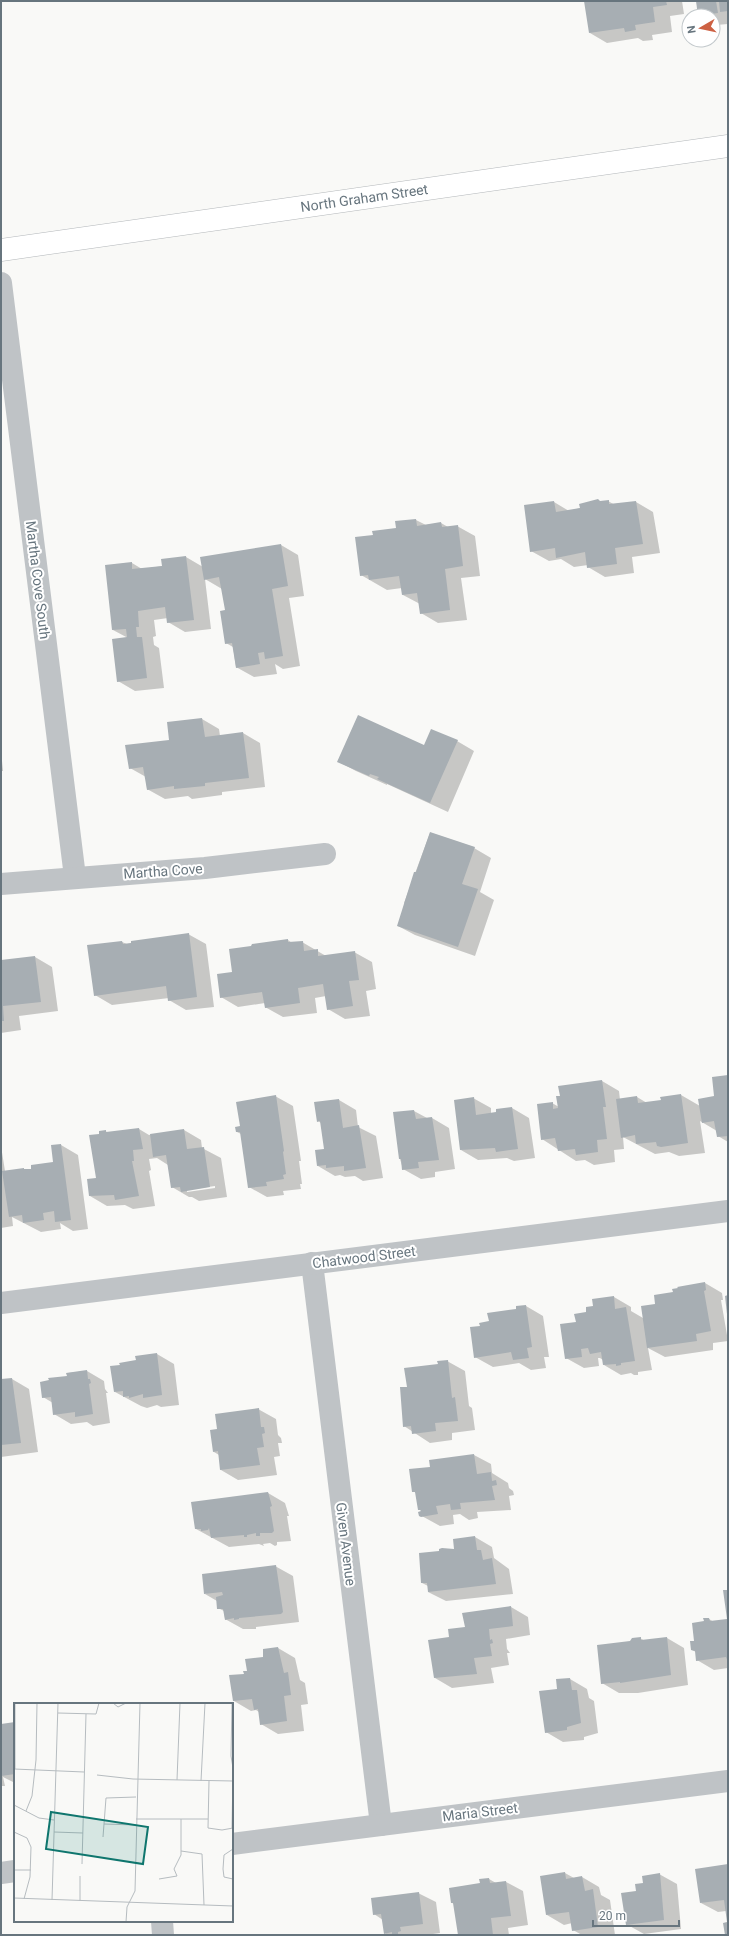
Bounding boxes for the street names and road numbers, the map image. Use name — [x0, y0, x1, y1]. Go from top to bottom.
street label: North Graham Street — [299, 181, 430, 215]
street label: Martha Cove South — [23, 520, 53, 640]
street label: Martha Cove — [123, 860, 203, 882]
street label: Chatwood Street — [312, 1243, 417, 1271]
street label: Given Avenue — [333, 1501, 359, 1587]
street label: Maria Street — [441, 1799, 519, 1825]

